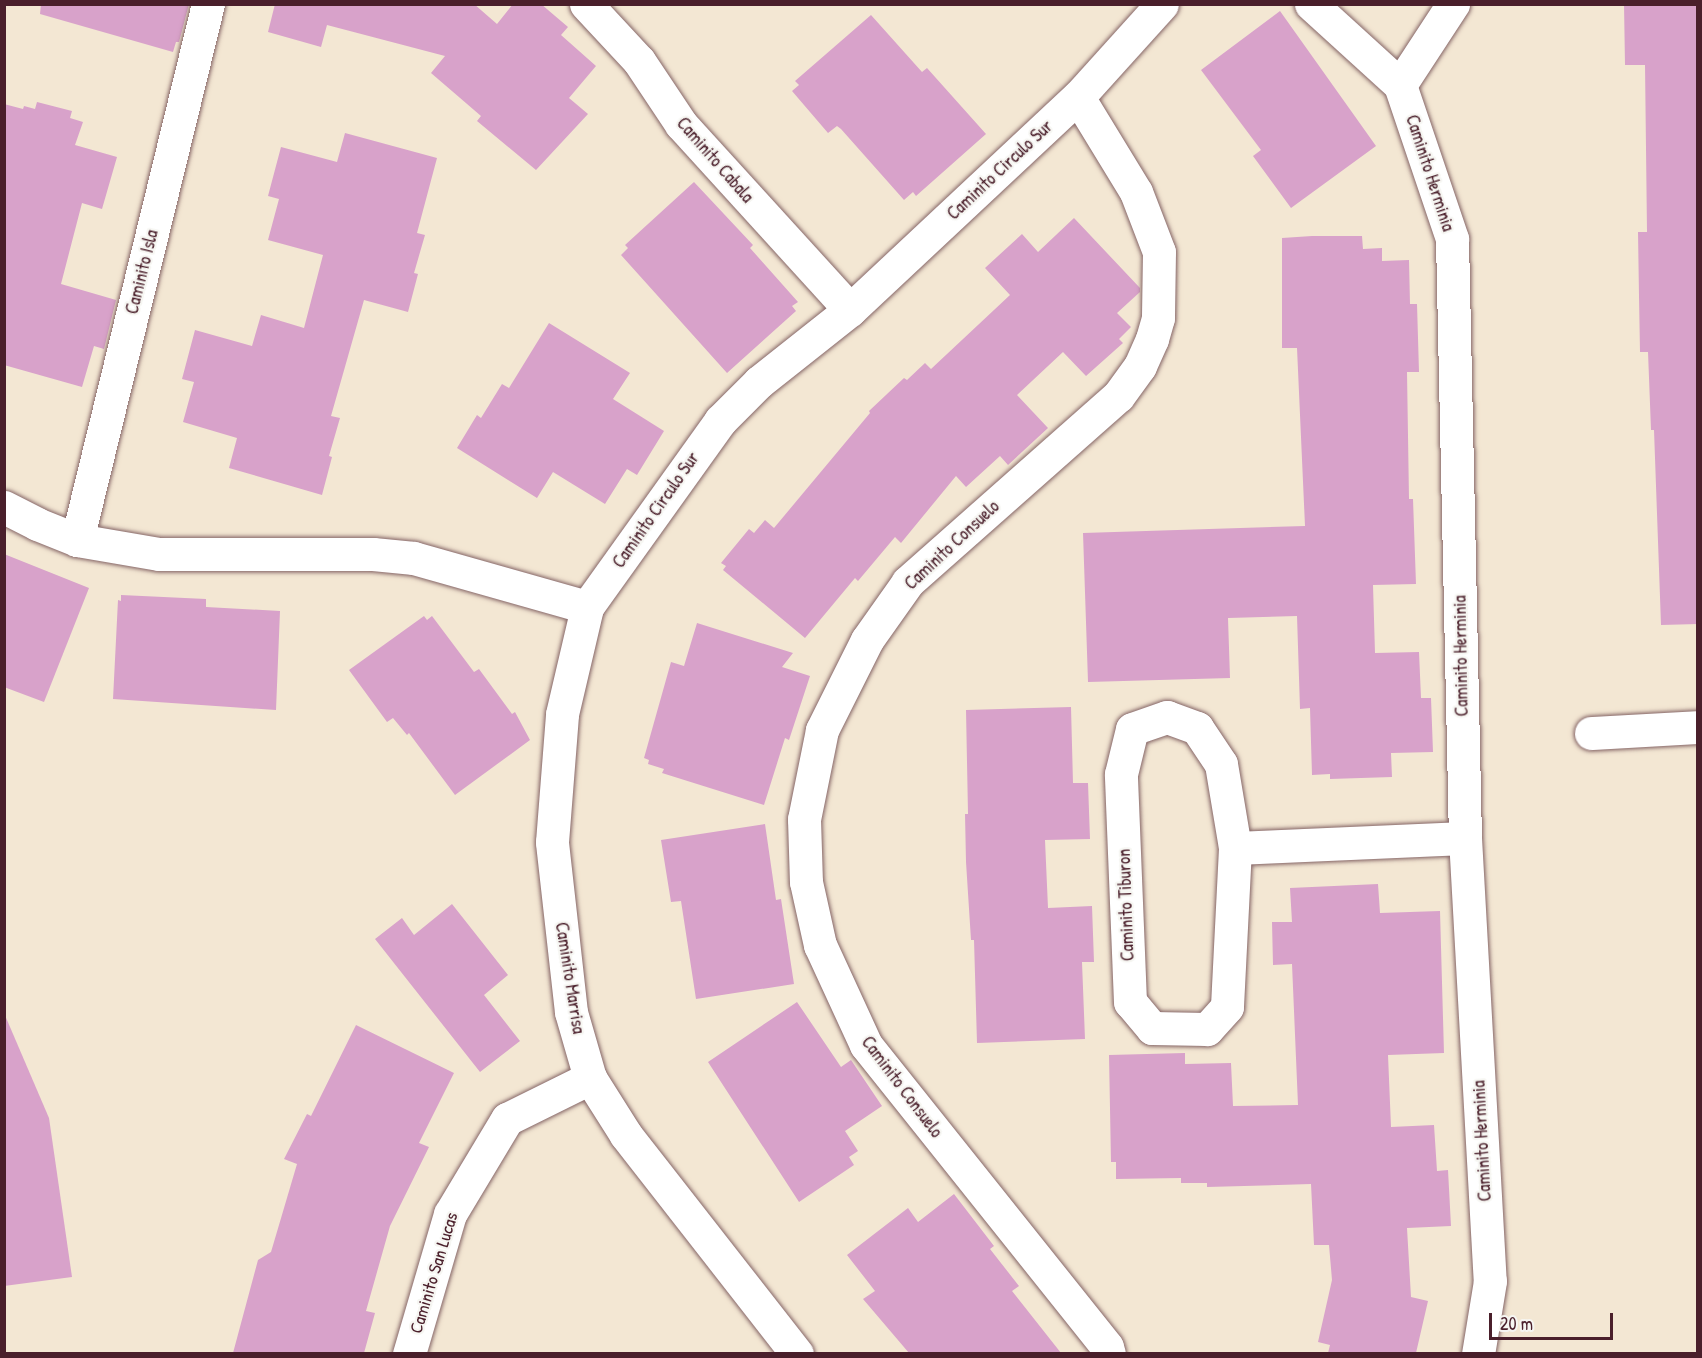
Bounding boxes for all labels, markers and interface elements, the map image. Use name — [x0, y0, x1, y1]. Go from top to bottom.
street label: Caminito Herminia — [1401, 112, 1459, 234]
street label: Caminito Cabala — [672, 113, 758, 207]
street label: Caminito Circulo Sur — [943, 116, 1057, 224]
street label: Caminito Isla — [121, 228, 163, 316]
street label: Caminito Circulo Sur — [608, 448, 704, 572]
street label: Caminito Consuelo — [900, 496, 1004, 594]
street label: Caminito Herminia — [1449, 595, 1473, 717]
street label: Caminito Tiburon — [1113, 848, 1139, 962]
street label: Caminito Marrisa — [551, 921, 589, 1035]
street label: Caminito Consuelo — [857, 1032, 947, 1142]
street label: Caminito Herminia — [1468, 1080, 1496, 1202]
street label: Caminito San Lucas — [405, 1210, 463, 1336]
scale bar — [1492, 1301, 1616, 1339]
text: 20 m — [1500, 1311, 1533, 1336]

